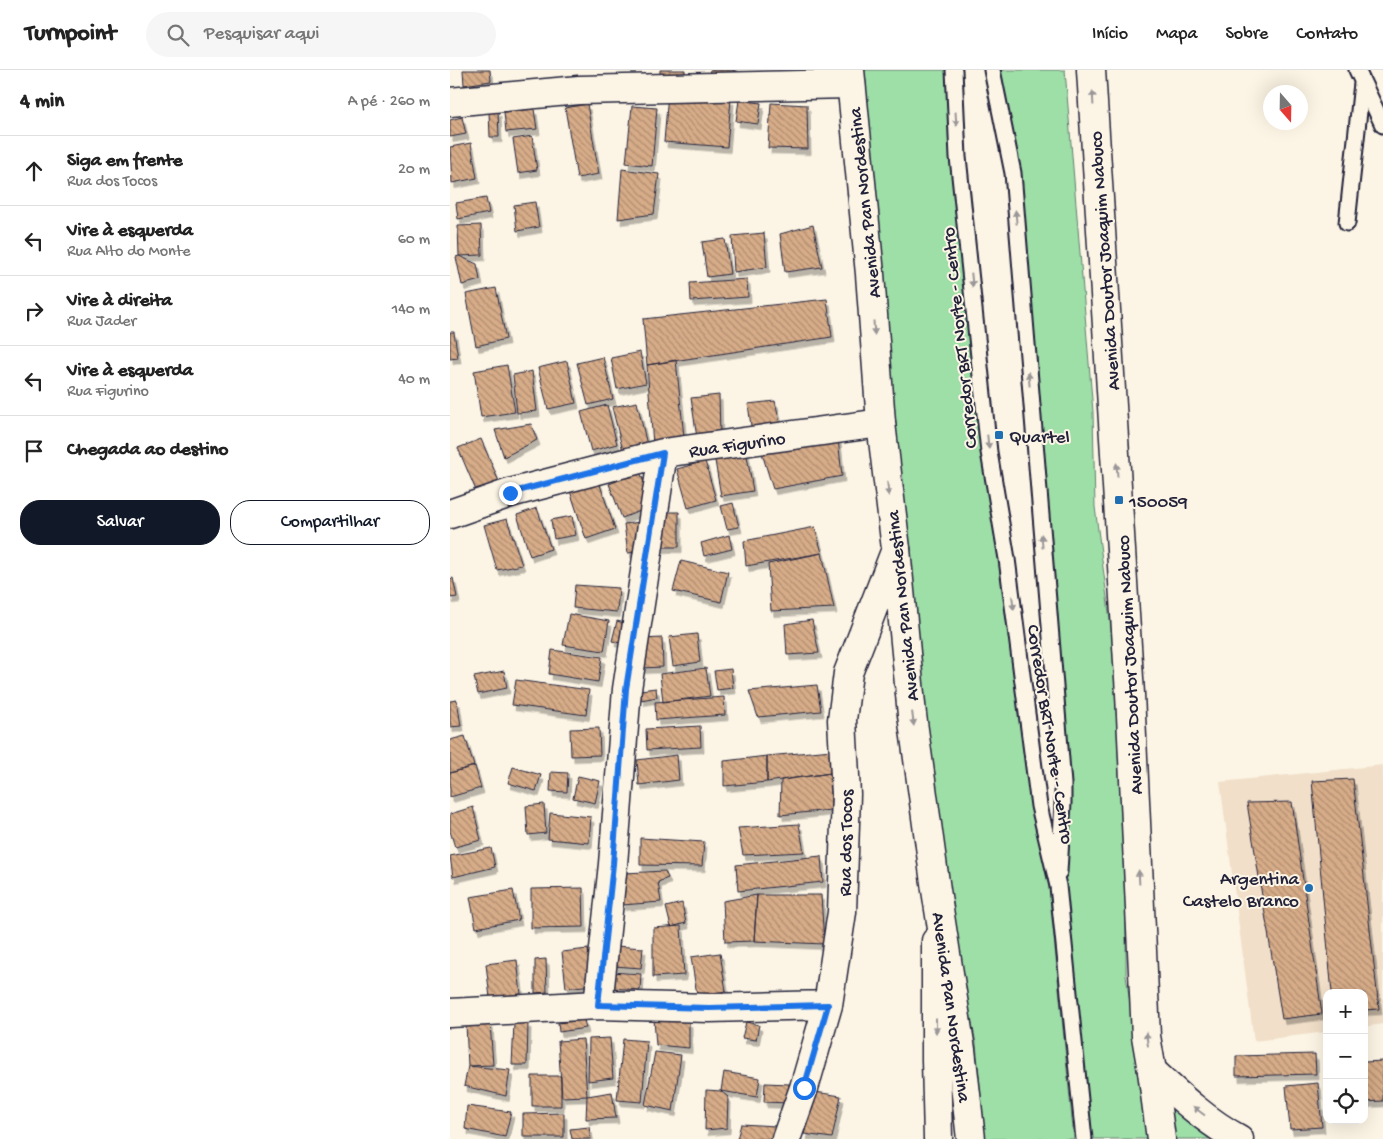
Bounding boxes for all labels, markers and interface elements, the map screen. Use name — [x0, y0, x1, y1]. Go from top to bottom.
search box — [146, 12, 496, 57]
text: Turnpoint — [25, 20, 116, 49]
icon: search — [164, 21, 192, 49]
text: Pesquisar aqui — [204, 23, 319, 46]
text: Início — [1092, 24, 1128, 45]
text: Mapa — [1156, 24, 1197, 45]
text: Sobre — [1225, 24, 1268, 45]
text: Contato — [1296, 24, 1358, 45]
north arrow — [1263, 85, 1308, 130]
text: 4 min — [20, 90, 64, 115]
one-way arrow — [1088, 90, 1096, 106]
text: A pé · 260 m — [348, 93, 430, 112]
street label: Avenida Pan Nordestina — [845, 105, 888, 299]
one-way arrow — [952, 111, 960, 127]
street label: Avenida Doutor Joaquim Nabuco — [1086, 130, 1127, 391]
text: Siga em frente — [67, 150, 183, 173]
icon: ahead — [20, 157, 48, 185]
text: 20 m — [398, 161, 430, 180]
text: Rua dos Tocos — [67, 173, 157, 192]
one-way arrow — [1012, 208, 1020, 224]
text: Vire à esquerda — [67, 220, 193, 243]
street label: Corredor BRT Norte - Centro — [938, 226, 985, 449]
icon: left — [20, 227, 48, 255]
text: 60 m — [398, 231, 430, 250]
text: Rua Alto do Monte — [67, 243, 190, 262]
one-way arrow — [968, 273, 976, 289]
text: Vire à direita — [67, 290, 172, 313]
icon: right — [20, 297, 48, 325]
text: 140 m — [392, 301, 430, 320]
text: Rua Jader — [67, 313, 136, 332]
one-way arrow — [871, 320, 879, 336]
text: Vire à esquerda — [67, 360, 193, 383]
icon: left — [20, 367, 48, 395]
one-way arrow — [1025, 370, 1033, 386]
text: 40 m — [398, 371, 430, 390]
text: Rua Figurino — [67, 383, 149, 402]
place label: Quartel — [1009, 427, 1070, 450]
street label: Rua Figurino — [688, 428, 787, 465]
marker: Quartel — [993, 429, 1005, 441]
one-way arrow — [985, 434, 993, 450]
icon: arrive — [20, 437, 48, 465]
text: Chegada ao destino — [67, 439, 228, 462]
one-way arrow — [1112, 461, 1120, 477]
route end — [499, 482, 522, 505]
one-way arrow — [884, 482, 892, 498]
place label: 150059 — [1128, 492, 1188, 515]
marker: 150059 — [1113, 494, 1125, 506]
button: Salvar — [20, 500, 220, 545]
button: Compartilhar — [230, 500, 430, 545]
street label: Avenida Pan Nordestina — [883, 508, 926, 702]
one-way arrow — [1038, 532, 1046, 548]
street label: Avenida Doutor Joaquim Nabuco — [1113, 534, 1150, 795]
one-way arrow — [1009, 595, 1017, 611]
street label: Corredor BRT Norte - Centro — [1020, 623, 1077, 846]
one-way arrow — [909, 712, 917, 728]
street label: Rua dos Tocos — [835, 788, 860, 897]
one-way arrow — [1134, 868, 1142, 884]
place label: Argentina Castelo Branco — [1183, 869, 1300, 914]
marker: Argentina Castelo Branco — [1303, 882, 1315, 894]
street label: Avenida Pan Nordestina — [925, 911, 974, 1105]
map controls — [1323, 989, 1368, 1124]
button: + — [1323, 989, 1368, 1034]
one-way arrow — [932, 1018, 940, 1034]
one-way arrow — [1143, 1030, 1151, 1046]
button: − — [1323, 1034, 1368, 1079]
route start — [793, 1077, 816, 1100]
button: locate — [1323, 1079, 1368, 1124]
one-way arrow — [1193, 1106, 1206, 1117]

